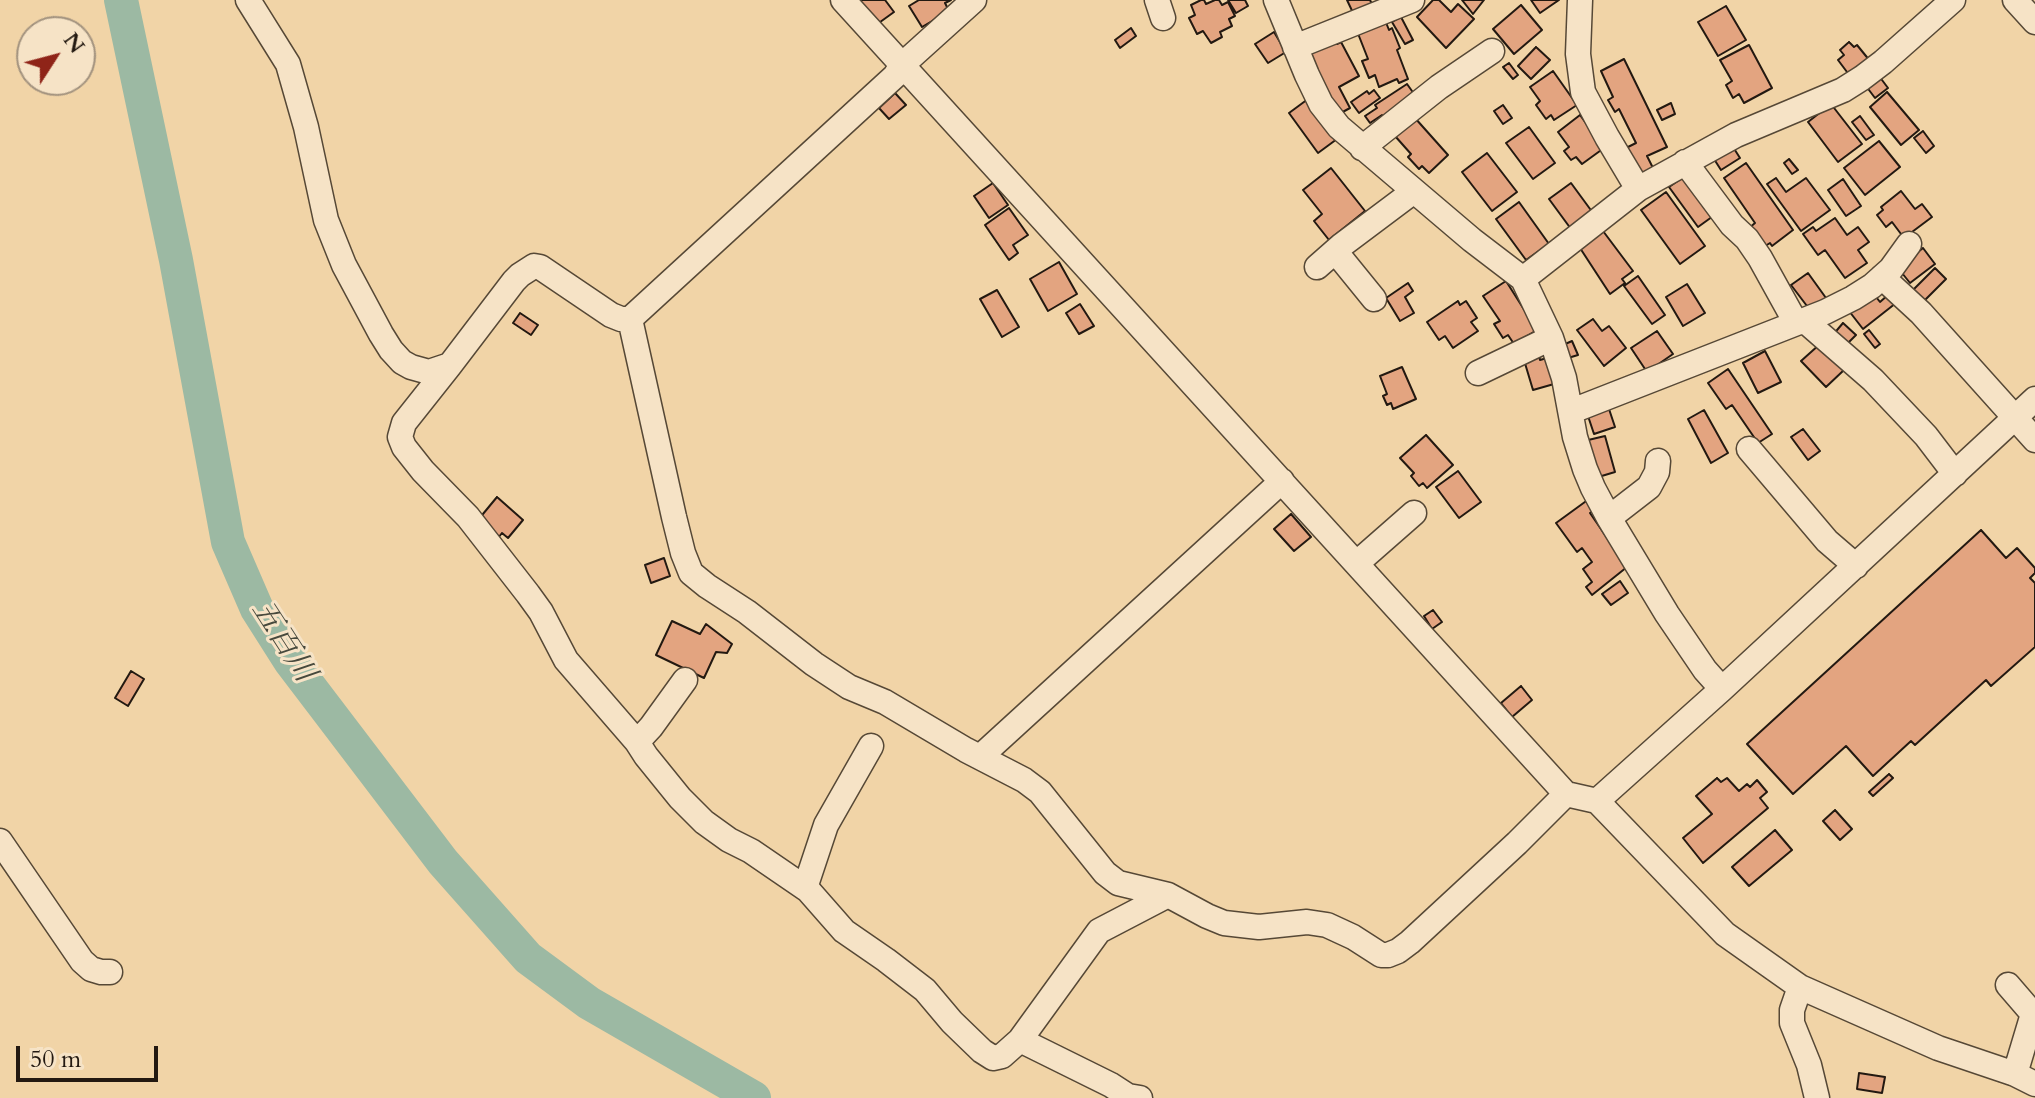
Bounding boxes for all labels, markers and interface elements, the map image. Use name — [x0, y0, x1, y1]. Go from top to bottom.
north arrow — [16, 16, 96, 96]
text: N — [56, 27, 92, 60]
water label: 五百川 — [242, 594, 322, 690]
scale bar — [20, 1030, 162, 1080]
text: 50 m — [30, 1043, 81, 1076]

